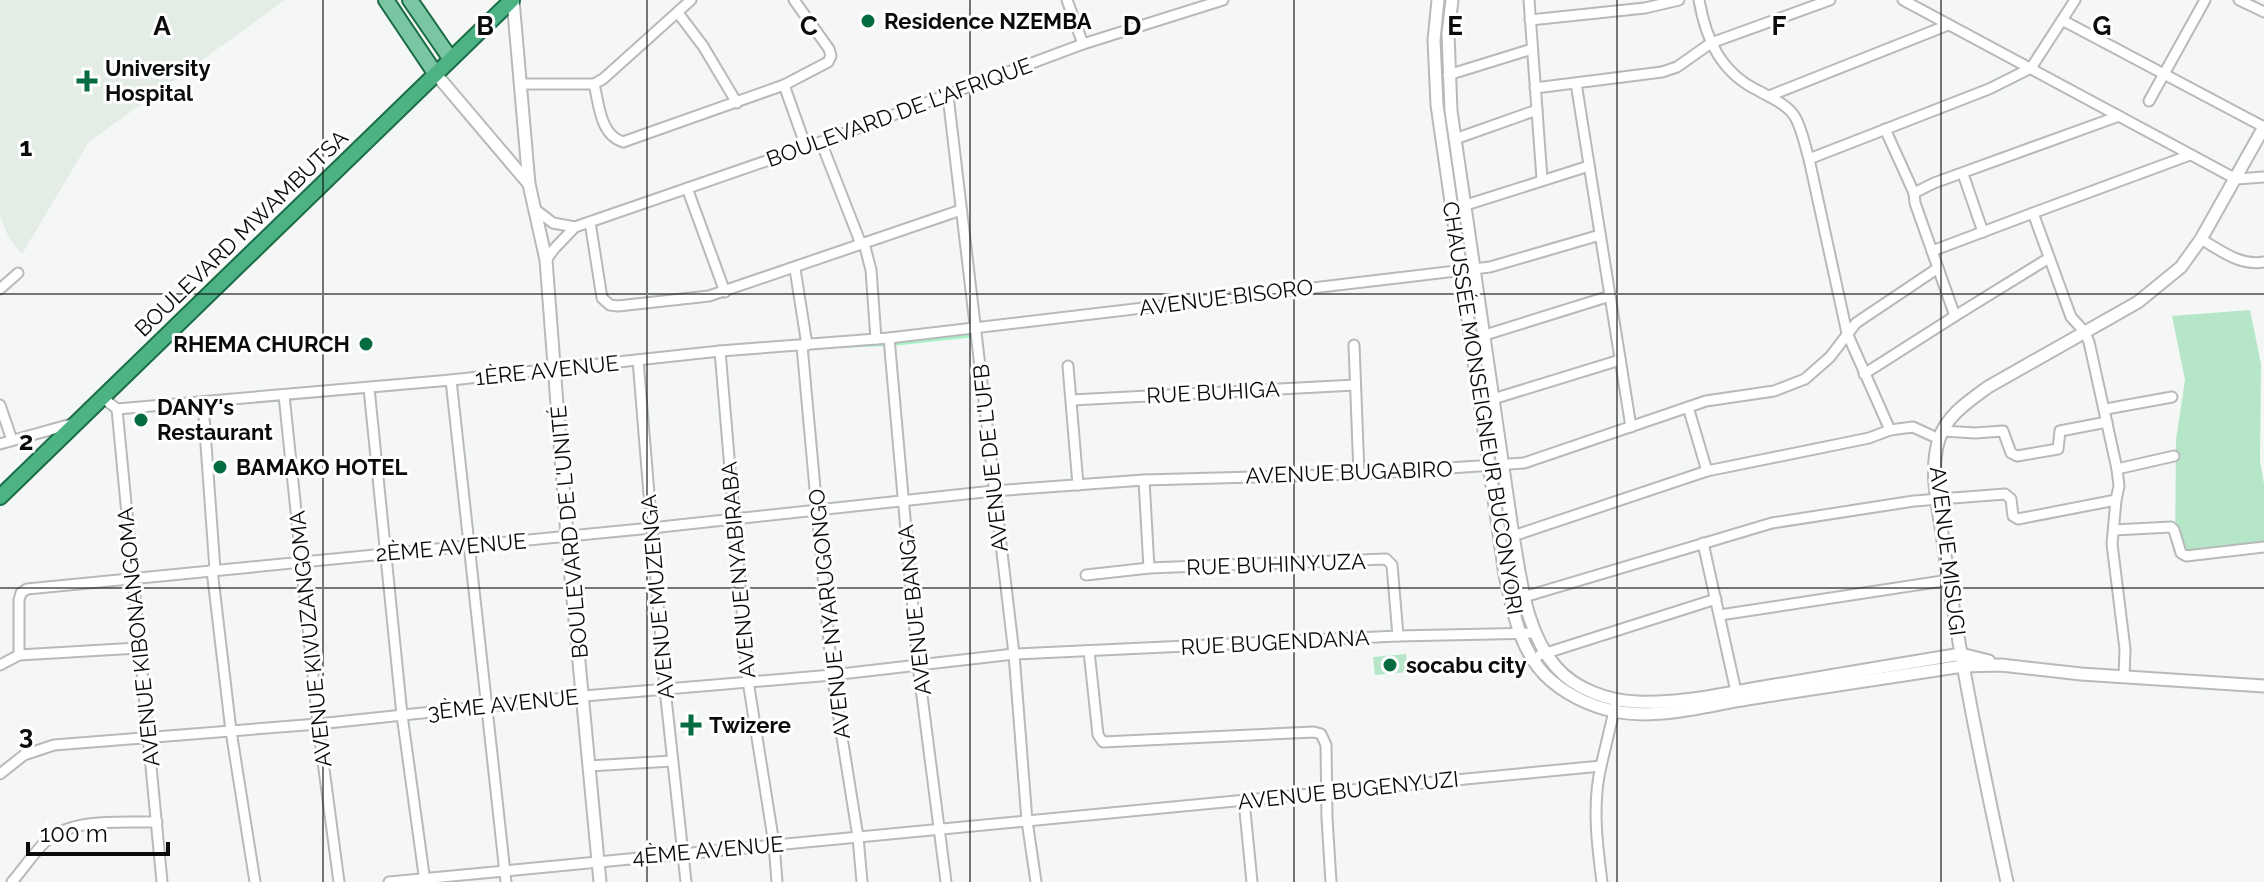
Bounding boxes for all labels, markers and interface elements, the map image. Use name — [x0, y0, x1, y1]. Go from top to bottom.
place label: Residence NZEMBA — [884, 8, 1092, 34]
text: A — [153, 11, 171, 41]
text: B — [476, 11, 494, 41]
text: C — [800, 11, 818, 41]
text: D — [1123, 11, 1141, 41]
text: E — [1447, 11, 1463, 41]
text: F — [1772, 11, 1787, 41]
text: G — [2093, 11, 2111, 41]
marker: Residence NZEMBA — [859, 12, 877, 30]
street label: BOULEVARD DE L'AFRIQUE — [763, 52, 1035, 172]
place label: University Hospital — [105, 55, 211, 106]
marker: University Hospital — [76, 70, 98, 92]
street label: BOULEVARD MWAMBUTSA — [129, 124, 353, 342]
text: 1 — [20, 132, 33, 162]
street label: CHAUSSÉE MONSEIGNEUR BUCONYORI — [1437, 199, 1529, 617]
street label: AVENUE BISORO — [1137, 273, 1315, 321]
place label: RHEMA CHURCH — [173, 331, 350, 357]
marker: RHEMA CHURCH — [357, 335, 375, 353]
street label: 1ÈRE AVENUE — [474, 350, 620, 390]
street label: AVENUE DE L'UFB — [967, 363, 1013, 553]
street label: RUE BUHIGA — [1146, 376, 1280, 408]
place label: DANY's Restaurant — [157, 394, 273, 445]
street label: BOULEVARD DE L'UNITÉ — [545, 404, 593, 660]
marker: DANY's Restaurant — [132, 411, 150, 429]
text: 2 — [19, 426, 33, 456]
place label: BAMAKO HOTEL — [236, 454, 407, 480]
street label: AVENUE BUGABIRO — [1245, 455, 1453, 489]
marker: BAMAKO HOTEL — [211, 458, 229, 476]
street label: AVENUE NYABIRABA — [716, 460, 760, 679]
street label: AVENUE MISUGI — [1925, 465, 1971, 637]
street label: AVENUE NYARUGONGO — [803, 488, 855, 740]
street label: AVENUE MUZENGA — [635, 493, 679, 700]
street label: AVENUE KIBONANGOMA — [111, 506, 165, 768]
street label: AVENUE KIVUZANGOMA — [284, 509, 336, 769]
street label: AVENUE BANGA — [892, 523, 936, 697]
street label: 2ÈME AVENUE — [374, 527, 528, 567]
street label: RUE BUHINYUZA — [1186, 548, 1366, 580]
street label: RUE BUGENDANA — [1180, 624, 1370, 660]
place label: socabu city — [1406, 652, 1527, 678]
marker: socabu city — [1381, 656, 1399, 674]
street label: 3ÈME AVENUE — [426, 683, 580, 725]
place label: Twizere — [709, 712, 791, 738]
marker: Twizere — [680, 714, 702, 736]
text: 3 — [19, 720, 33, 750]
street label: AVENUE BUGENYUZI — [1236, 765, 1460, 815]
scale bar — [28, 806, 168, 856]
text: 100 m — [40, 819, 108, 848]
street label: 4ÈME AVENUE — [631, 830, 785, 870]

